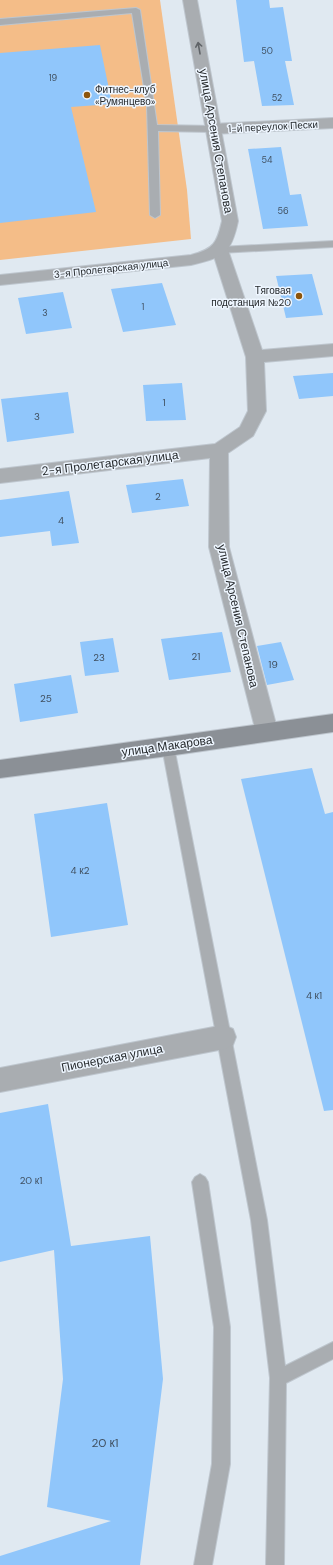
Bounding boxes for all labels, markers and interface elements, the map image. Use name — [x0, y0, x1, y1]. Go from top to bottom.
one-way arrow — [194, 42, 202, 55]
house number: 50 — [261, 45, 273, 57]
street label: улица Арсения Степанова — [195, 67, 237, 215]
house number: 19 — [49, 72, 58, 84]
place label: Фитнес-клуб «Румянцево» — [95, 83, 156, 108]
marker: Фитнес-клуб «Румянцево» — [82, 90, 92, 100]
house number: 52 — [272, 92, 282, 104]
street label: 1-й переулок Пески — [228, 118, 318, 135]
house number: 54 — [262, 154, 273, 166]
house number: 56 — [277, 205, 289, 217]
street label: 3-я Пролетарская улица — [53, 256, 169, 281]
place label: Тяговая подстанция №20 — [211, 284, 291, 309]
marker: Тяговая подстанция №20 — [294, 291, 304, 301]
house number: 1 — [142, 301, 145, 313]
house number: 3 — [42, 307, 48, 319]
house number: 1 — [162, 396, 166, 409]
house number: 3 — [34, 410, 40, 423]
street label: 2-я Пролетарская улица — [41, 447, 180, 479]
house number: 2 — [155, 490, 161, 503]
house number: 4 — [58, 514, 64, 527]
street label: улица Арсения Степанова — [214, 543, 262, 690]
house number: 21 — [192, 650, 200, 663]
house number: 23 — [93, 651, 105, 664]
house number: 19 — [268, 658, 278, 671]
house number: 25 — [40, 692, 52, 705]
street label: улица Макарова — [121, 732, 214, 760]
house number: 4 к2 — [71, 864, 90, 877]
house number: 4 к1 — [306, 989, 322, 1002]
street label: Пионерская улица — [60, 1040, 164, 1076]
house number: 20 к1 — [20, 1174, 42, 1187]
house number: 20 к1 — [91, 1435, 119, 1451]

